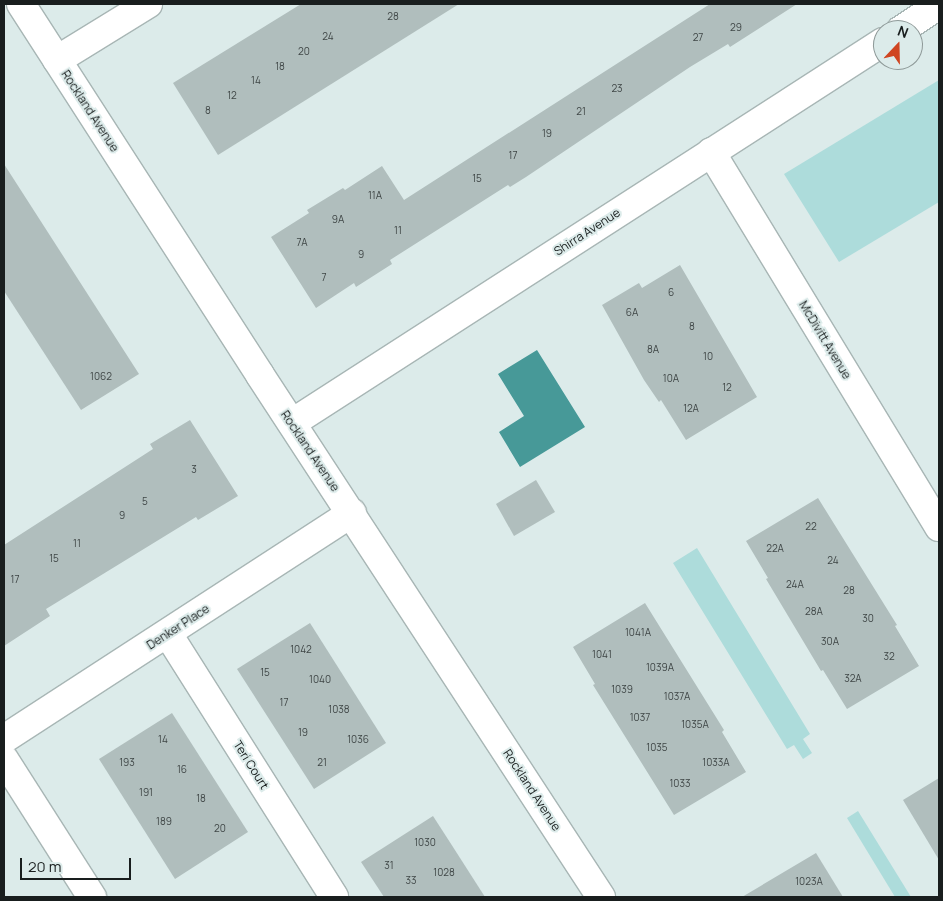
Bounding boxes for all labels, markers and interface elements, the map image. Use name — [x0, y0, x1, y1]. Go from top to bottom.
house number: 28 — [387, 11, 399, 23]
north arrow — [873, 20, 923, 70]
text: N — [895, 21, 911, 42]
house number: 29 — [730, 22, 742, 34]
house number: 24 — [322, 31, 334, 43]
house number: 27 — [693, 32, 703, 44]
house number: 20 — [298, 46, 310, 58]
house number: 18 — [275, 61, 285, 73]
street label: Rockland Avenue — [58, 67, 122, 155]
house number: 14 — [251, 75, 261, 87]
house number: 23 — [611, 83, 623, 95]
house number: 12 — [227, 90, 237, 102]
house number: 8 — [205, 105, 211, 117]
house number: 21 — [576, 106, 586, 118]
house number: 19 — [542, 128, 552, 140]
house number: 17 — [509, 150, 517, 162]
house number: 15 — [472, 173, 482, 185]
house number: 11A — [368, 190, 382, 202]
street label: Shirra Avenue — [551, 205, 623, 259]
house number: 9A — [332, 214, 344, 226]
house number: 11 — [394, 225, 402, 237]
house number: 7A — [297, 237, 307, 249]
house number: 9 — [358, 249, 364, 261]
house number: 7 — [321, 272, 327, 284]
house number: 6 — [668, 287, 674, 299]
street label: McDivitt Avenue — [796, 298, 854, 382]
house number: 6A — [626, 307, 638, 319]
house number: 8 — [689, 321, 695, 333]
house number: 8A — [647, 344, 659, 356]
house number: 10 — [703, 351, 713, 363]
house number: 1062 — [90, 371, 112, 383]
house number: 10A — [663, 373, 679, 385]
house number: 12 — [722, 382, 732, 394]
house number: 12A — [683, 403, 699, 415]
street label: Rockland Avenue — [278, 408, 342, 494]
house number: 3 — [191, 464, 197, 476]
house number: 5 — [142, 496, 148, 508]
house number: 9 — [119, 510, 125, 522]
house number: 22 — [805, 521, 817, 533]
house number: 11 — [73, 538, 81, 550]
house number: 22A — [766, 543, 784, 555]
house number: 15 — [49, 553, 59, 565]
house number: 24 — [827, 555, 839, 567]
house number: 17 — [11, 574, 19, 586]
house number: 24A — [786, 579, 804, 591]
house number: 28 — [843, 585, 855, 597]
street label: Denker Place — [144, 601, 212, 653]
house number: 28A — [805, 606, 823, 618]
house number: 30 — [862, 613, 874, 625]
house number: 1041A — [625, 627, 651, 639]
house number: 30A — [821, 636, 839, 648]
house number: 1042 — [290, 644, 312, 656]
house number: 1041 — [592, 649, 612, 661]
house number: 32 — [883, 651, 895, 663]
house number: 1039A — [646, 662, 674, 674]
house number: 15 — [260, 667, 270, 679]
house number: 32A — [844, 673, 862, 685]
house number: 1040 — [309, 674, 331, 686]
house number: 1039 — [611, 684, 633, 696]
house number: 1037A — [664, 691, 690, 703]
house number: 17 — [280, 697, 288, 709]
house number: 1038 — [328, 704, 350, 716]
house number: 1037 — [630, 712, 650, 724]
house number: 1035A — [681, 719, 709, 731]
house number: 19 — [298, 727, 308, 739]
house number: 14 — [158, 734, 168, 746]
house number: 1036 — [347, 734, 369, 746]
street label: Teri Court — [230, 738, 272, 792]
house number: 1035 — [646, 742, 668, 754]
street label: Rockland Avenue — [500, 746, 564, 834]
house number: 193 — [119, 757, 135, 769]
house number: 21 — [317, 757, 327, 769]
house number: 1033A — [702, 757, 730, 769]
house number: 16 — [177, 764, 187, 776]
house number: 1033 — [669, 778, 691, 790]
house number: 191 — [139, 787, 153, 799]
house number: 18 — [196, 793, 206, 805]
house number: 189 — [156, 816, 172, 828]
house number: 20 — [214, 823, 226, 835]
house number: 1030 — [414, 837, 436, 849]
scale bar — [22, 848, 134, 880]
text: 20 m — [28, 856, 61, 877]
house number: 31 — [384, 860, 394, 872]
house number: 1028 — [433, 867, 455, 879]
house number: 33 — [405, 875, 417, 887]
house number: 1023A — [795, 876, 823, 888]

